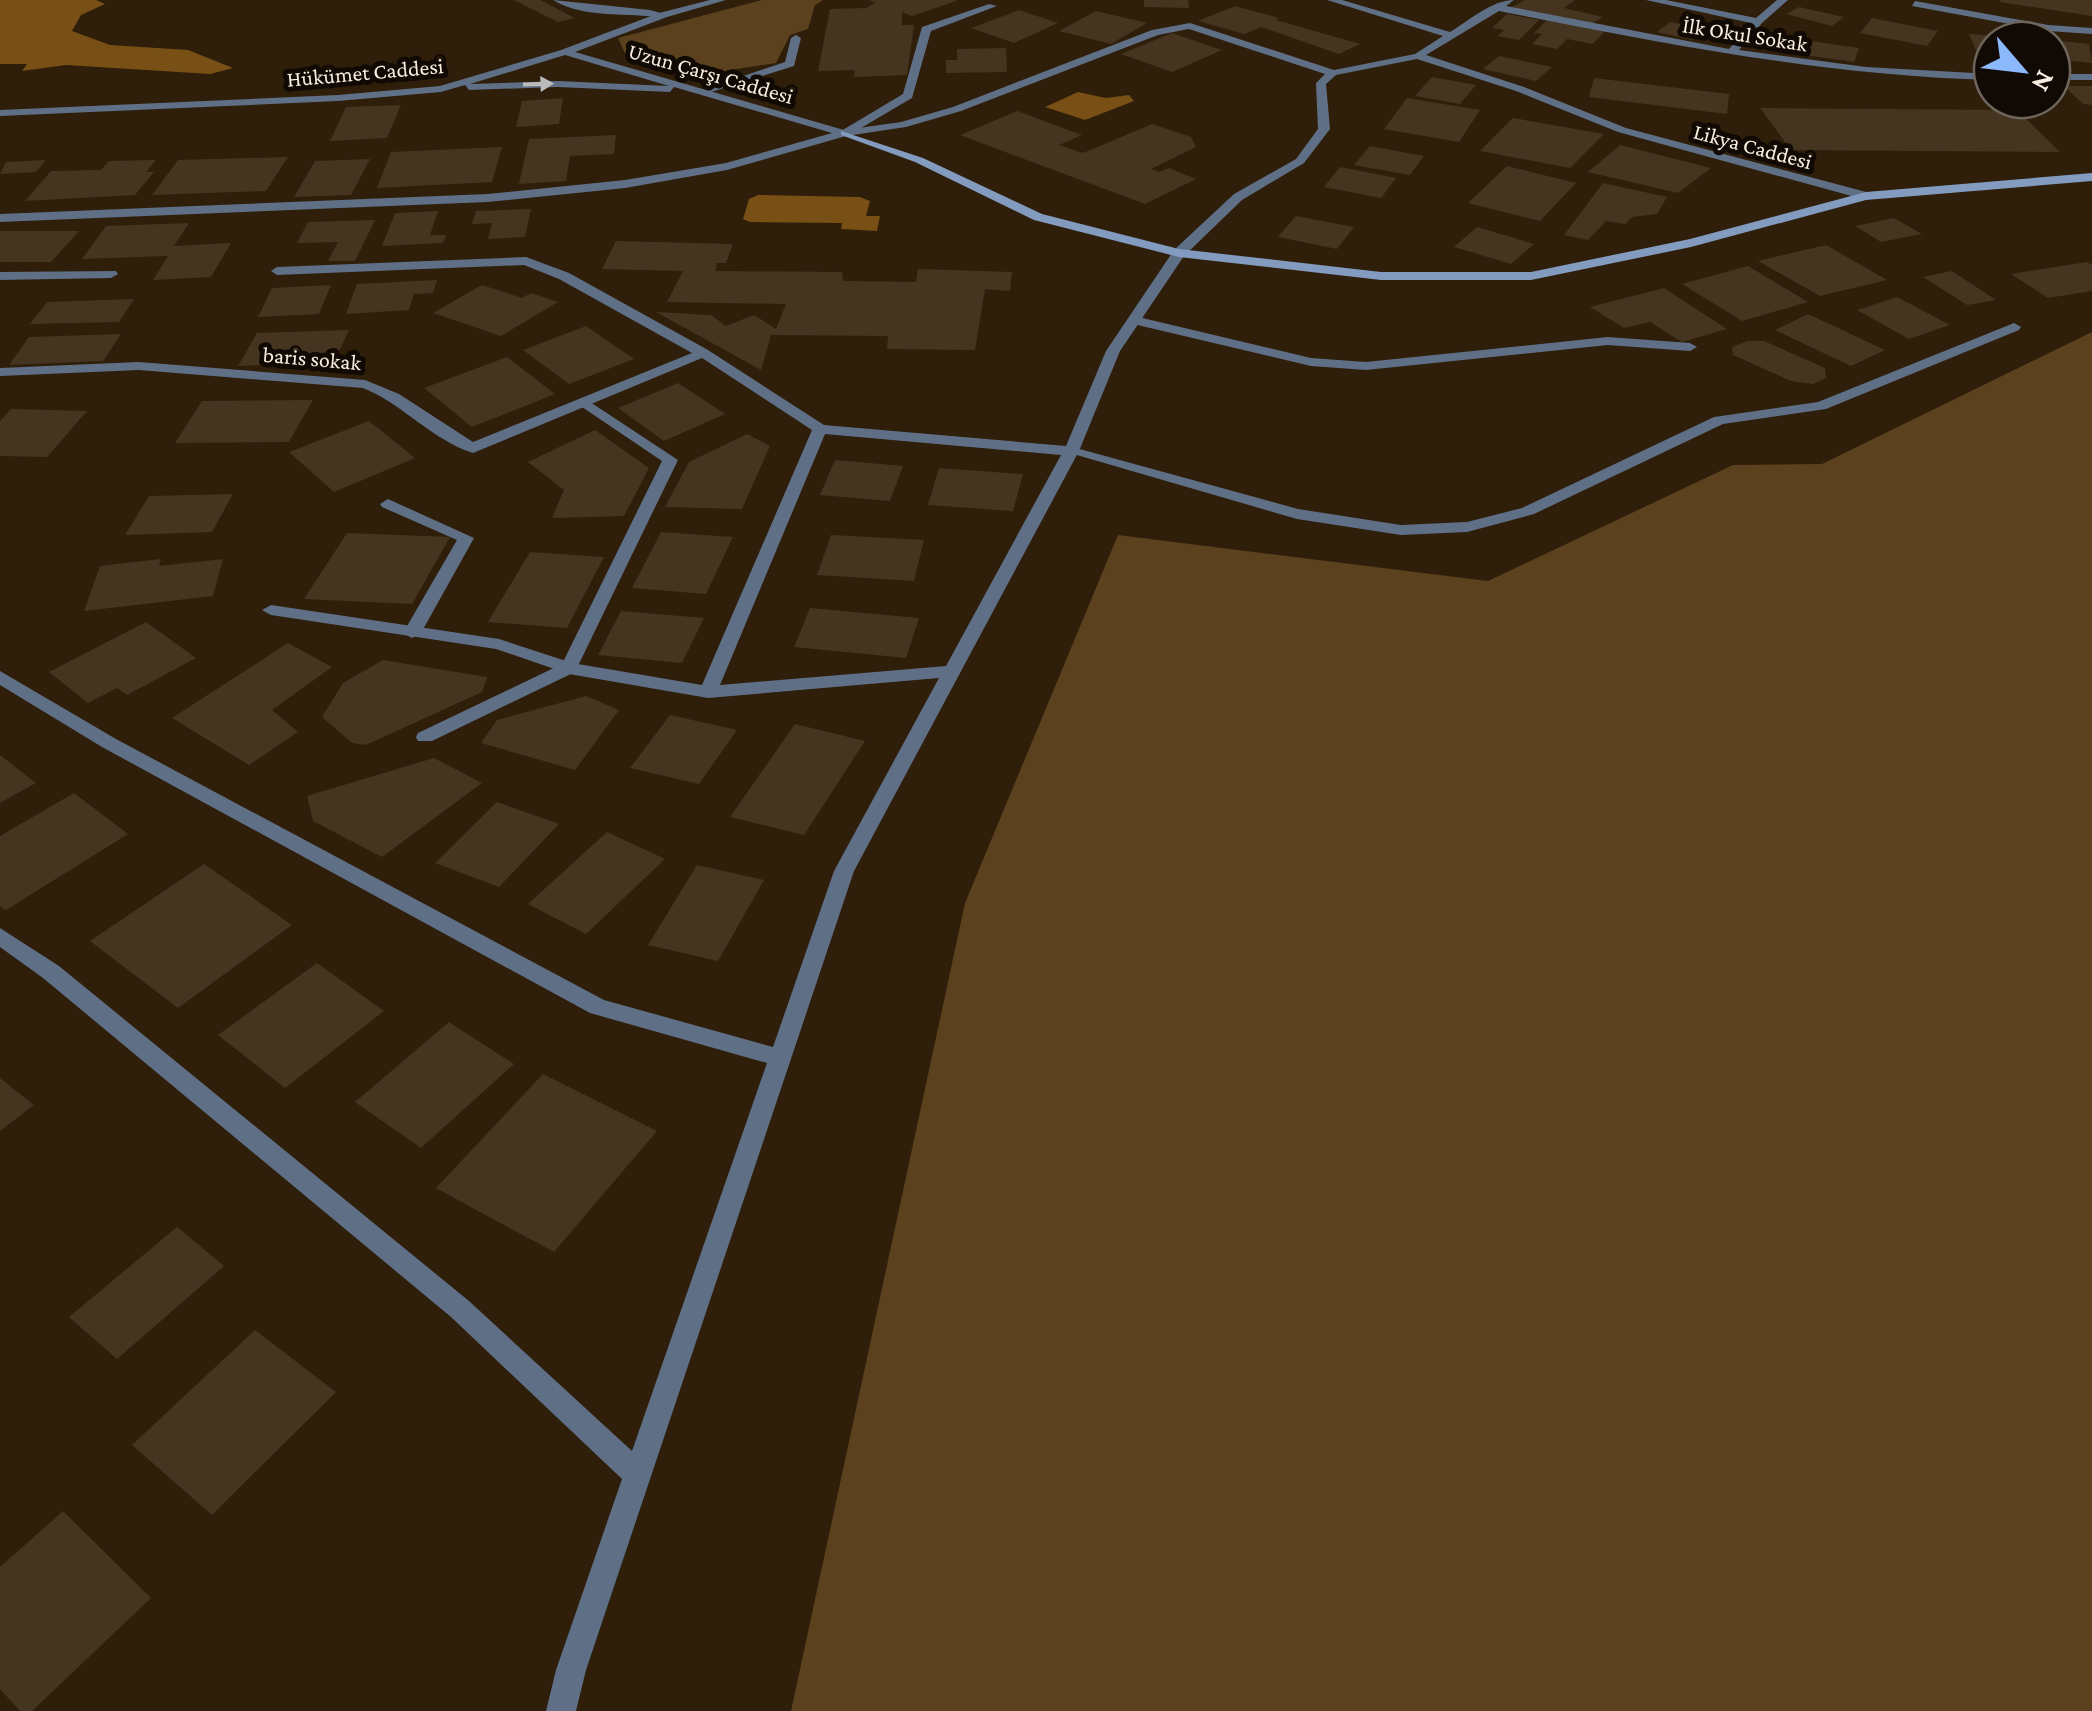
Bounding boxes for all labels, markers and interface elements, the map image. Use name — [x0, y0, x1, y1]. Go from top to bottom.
street label: İlk Okul Sokak — [1681, 12, 1810, 57]
north arrow — [1972, 20, 2072, 120]
street label: Uzun Çarşı Caddesi — [625, 38, 797, 109]
street label: Hükümet Caddesi — [286, 53, 445, 92]
text: N — [2025, 66, 2062, 97]
one-way arrow — [523, 76, 555, 92]
street label: Likya Caddesi — [1691, 119, 1815, 174]
street label: baris sokak — [262, 342, 363, 375]

